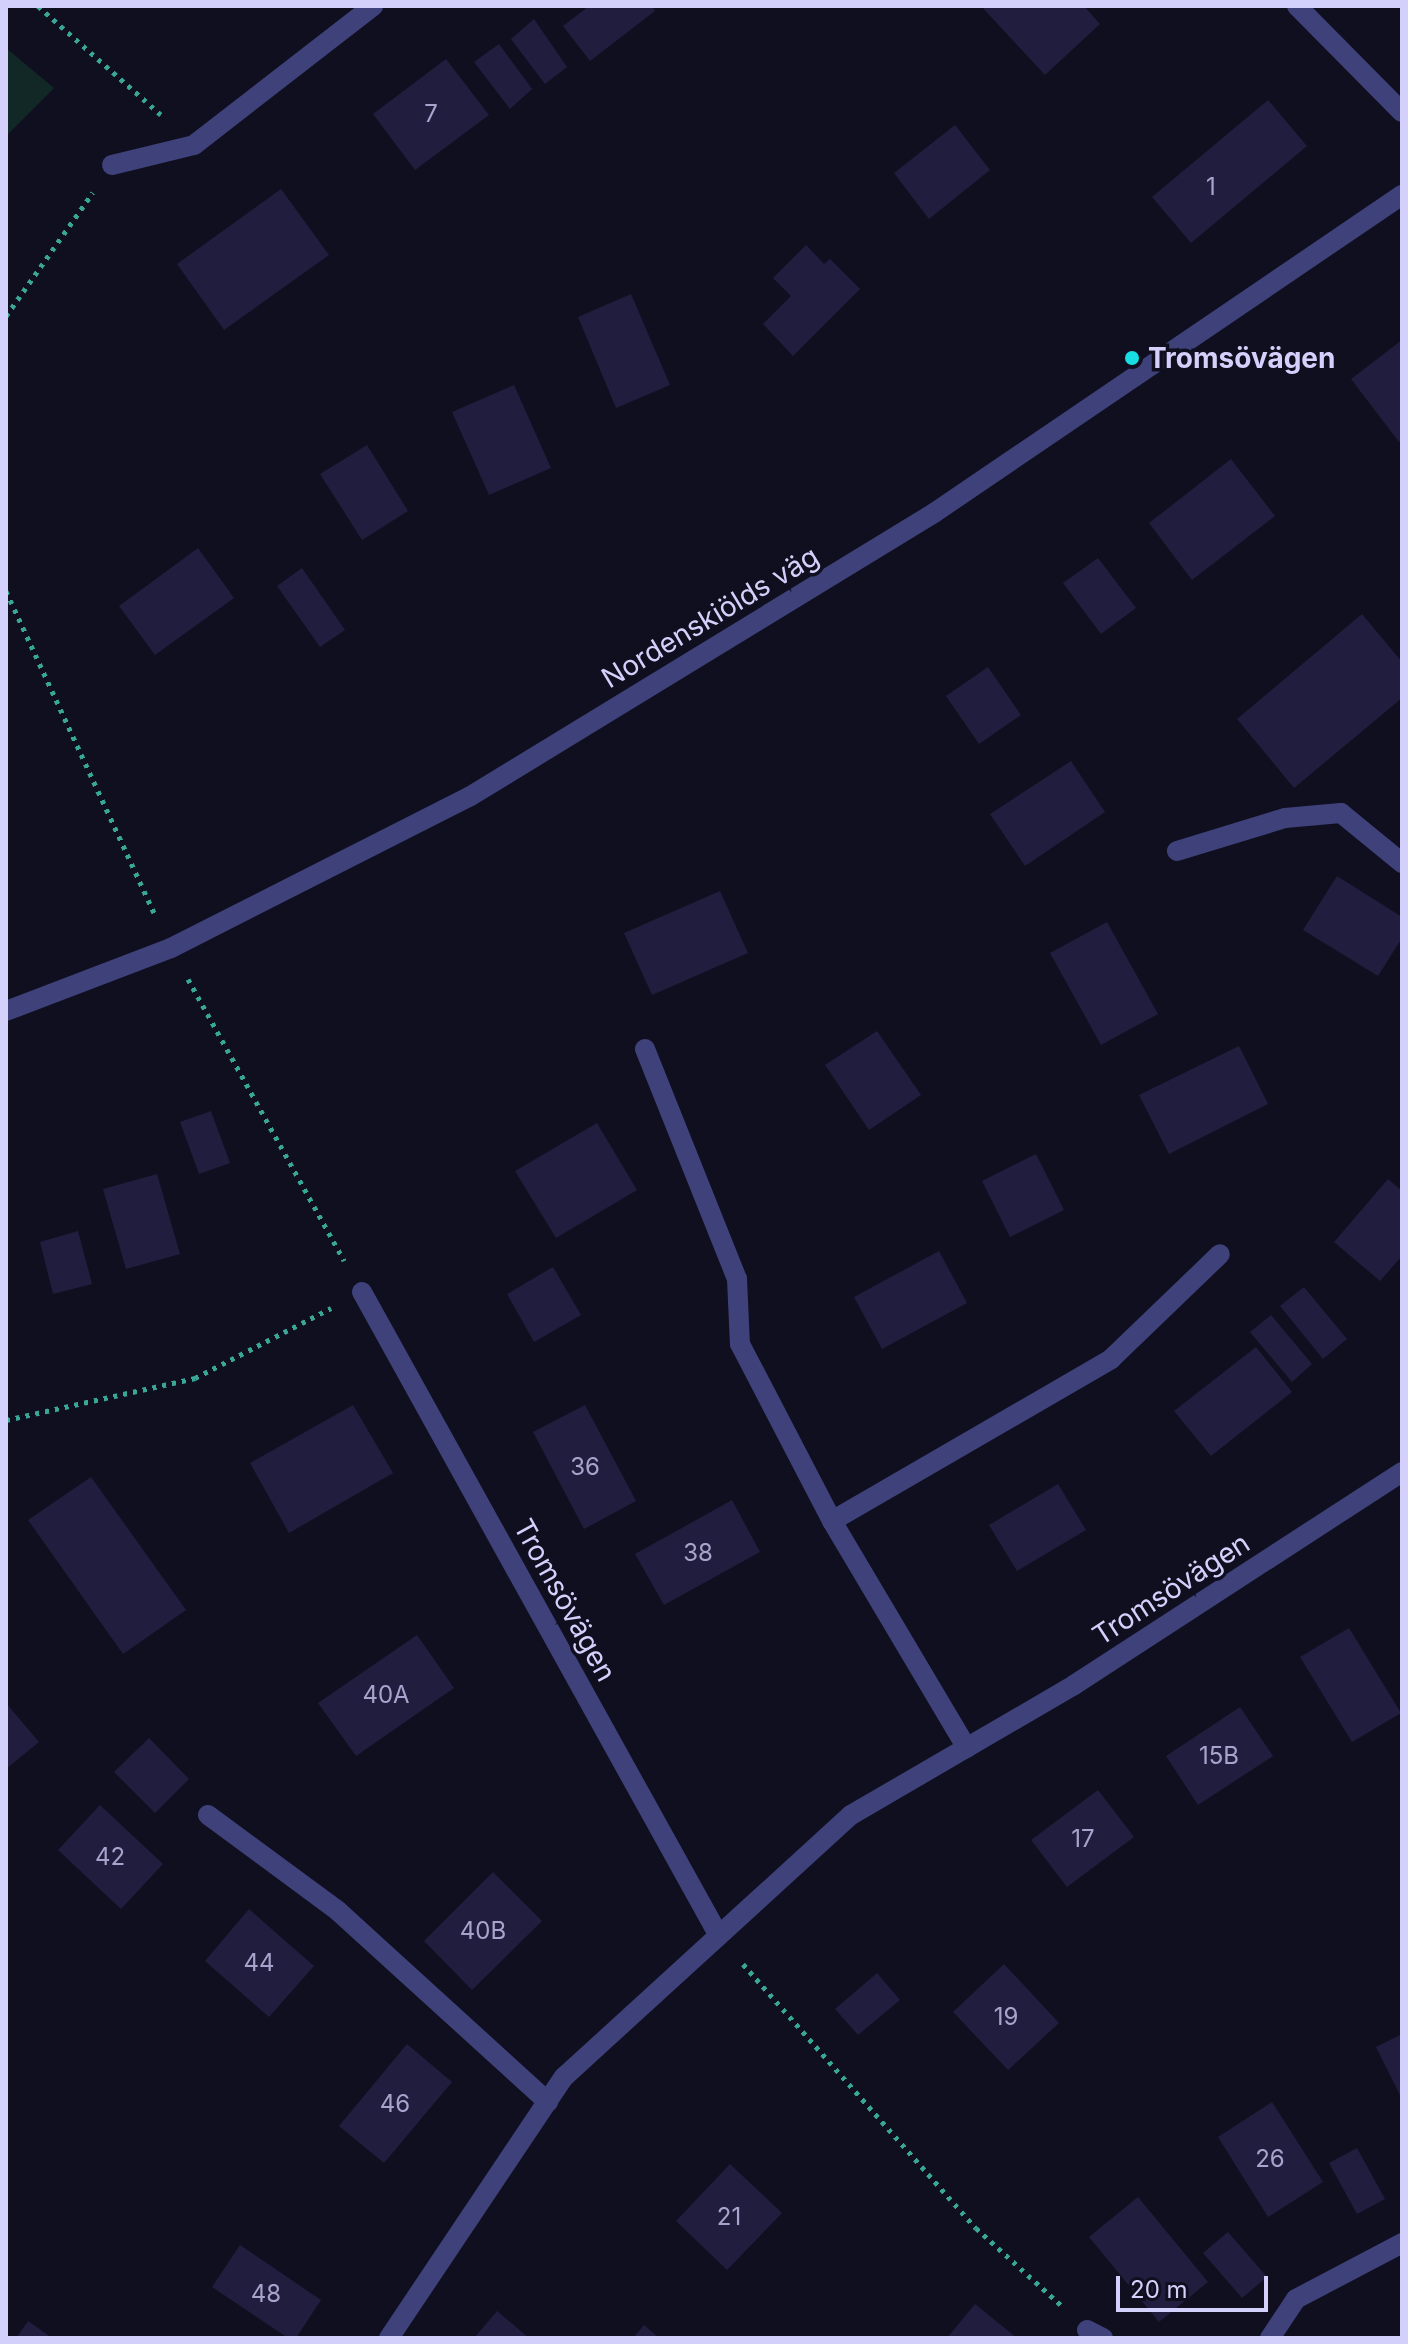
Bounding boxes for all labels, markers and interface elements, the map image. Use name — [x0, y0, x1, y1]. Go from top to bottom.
house number: 7 — [424, 100, 438, 128]
house number: 1 — [1206, 173, 1216, 201]
place label: Tromsövägen — [1148, 341, 1335, 375]
marker: Tromsövägen — [1123, 349, 1141, 367]
street label: Nordenskiölds väg — [596, 539, 824, 695]
house number: 36 — [570, 1453, 600, 1481]
street label: Tromsövägen — [507, 1513, 623, 1687]
street label: Tromsövägen — [1086, 1526, 1256, 1652]
house number: 38 — [683, 1539, 713, 1567]
house number: 40A — [362, 1681, 410, 1709]
house number: 15B — [1199, 1742, 1239, 1770]
house number: 17 — [1071, 1825, 1095, 1853]
house number: 42 — [95, 1843, 125, 1871]
house number: 40B — [460, 1917, 506, 1945]
house number: 44 — [243, 1949, 275, 1977]
house number: 19 — [994, 2003, 1018, 2031]
house number: 46 — [380, 2090, 410, 2118]
house number: 26 — [1255, 2145, 1285, 2173]
house number: 21 — [717, 2203, 741, 2231]
scale bar — [1120, 2260, 1272, 2310]
text: 20 m — [1130, 2275, 1188, 2304]
house number: 48 — [251, 2280, 281, 2308]

